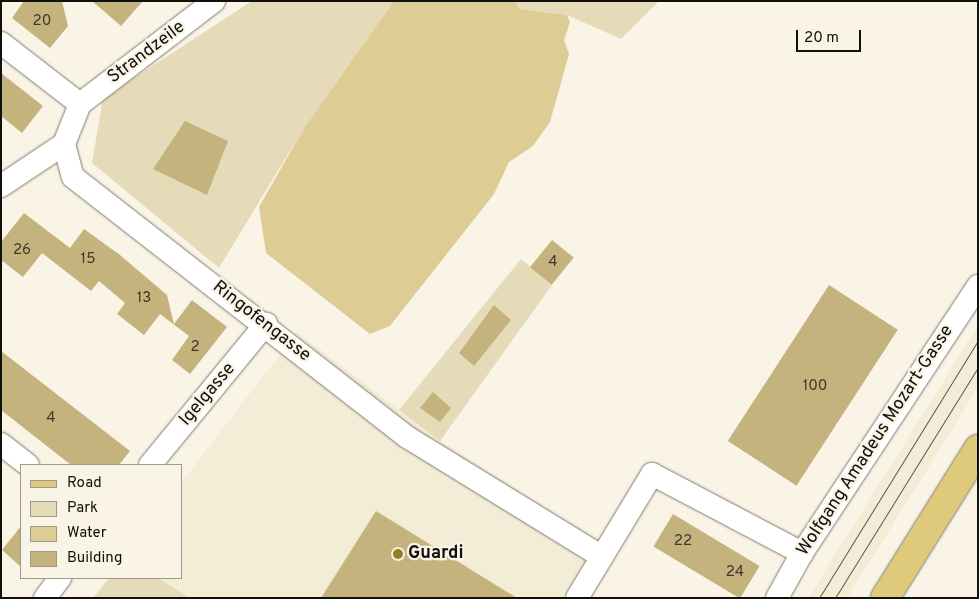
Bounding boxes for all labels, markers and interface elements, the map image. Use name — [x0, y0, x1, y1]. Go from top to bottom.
house number: 20 — [33, 13, 51, 31]
street label: Strandzeile — [104, 17, 190, 89]
scale bar — [799, 20, 864, 52]
text: 20 m — [804, 29, 839, 48]
house number: 26 — [13, 242, 31, 260]
house number: 15 — [81, 251, 95, 269]
house number: 4 — [548, 254, 558, 272]
street label: Ringofengasse — [208, 277, 314, 367]
house number: 13 — [137, 290, 151, 308]
street label: Wolfgang Amadeus Mozart-Gasse — [793, 321, 959, 561]
house number: 2 — [190, 339, 200, 357]
street label: Igelgasse — [175, 359, 241, 431]
house number: 100 — [803, 378, 827, 396]
house number: 4 — [46, 410, 56, 428]
legend — [20, 464, 182, 579]
text: Road — [67, 474, 102, 493]
text: Park — [67, 499, 98, 518]
text: Water — [67, 524, 106, 543]
house number: 22 — [674, 533, 692, 551]
place label: Guardi — [408, 543, 464, 565]
marker: Guardi — [392, 548, 404, 560]
text: Building — [67, 549, 122, 568]
house number: 24 — [726, 564, 744, 582]

